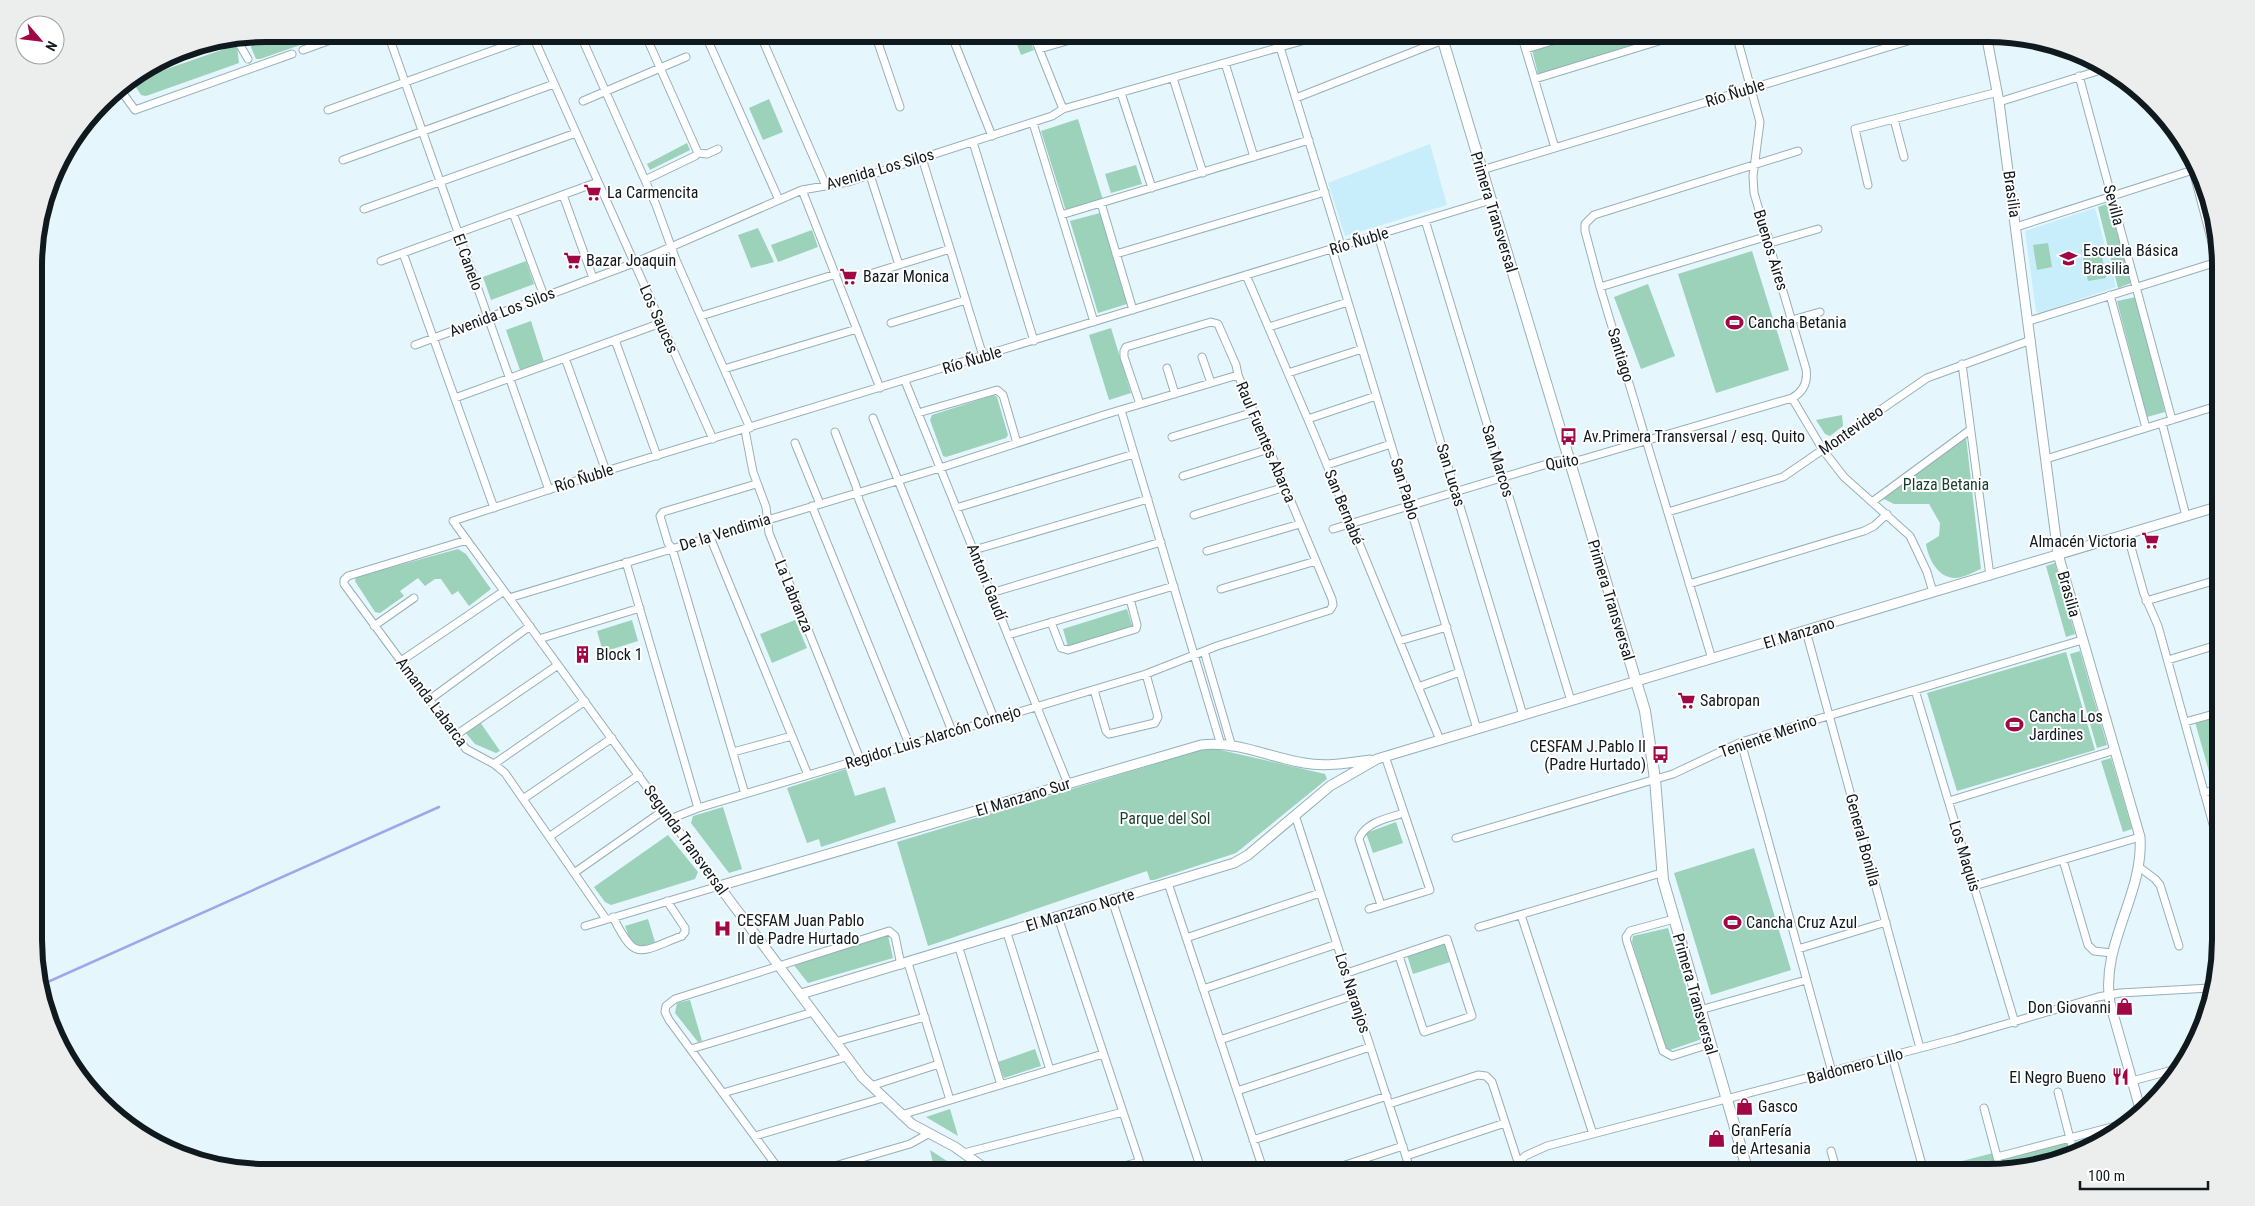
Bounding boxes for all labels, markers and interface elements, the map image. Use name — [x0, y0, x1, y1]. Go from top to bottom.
north arrow — [15, 15, 65, 65]
text: N — [42, 39, 61, 54]
street label: Río Ñuble — [1703, 74, 1767, 111]
street label: Avenida Los Silos — [824, 145, 936, 193]
street label: Primera Transversal — [1467, 149, 1521, 275]
street label: Brasilia — [1999, 169, 2025, 219]
supermarket icon: La Carmencita — [583, 182, 603, 202]
place label: La Carmencita — [607, 183, 698, 202]
street label: Sevilla — [2099, 183, 2129, 227]
street label: Buenos Aires — [1750, 207, 1792, 293]
street label: Río Ñuble — [1327, 222, 1391, 259]
street label: El Canelo — [449, 231, 487, 293]
place label: Escuela Básica Brasilia — [2083, 241, 2178, 278]
school or university icon: Escuela Básica Brasilia — [2059, 249, 2079, 269]
supermarket icon: Bazar Joaquin — [562, 250, 582, 270]
place label: Bazar Joaquin — [586, 251, 676, 270]
supermarket icon: Bazar Monica — [839, 266, 859, 286]
place label: Bazar Monica — [863, 267, 949, 286]
street label: Los Sauces — [636, 282, 682, 356]
street label: Avenida Los Silos — [447, 283, 557, 341]
sports icon: Cancha Betania — [1724, 312, 1744, 332]
place label: Cancha Betania — [1748, 313, 1847, 332]
street label: Santiago — [1604, 326, 1638, 384]
street label: Río Ñuble — [940, 341, 1004, 378]
street label: Raul Fuentes Abarca — [1232, 379, 1300, 505]
street label: Montevideo — [1815, 401, 1887, 459]
street label: San Marcos — [1478, 423, 1518, 499]
bus stop icon: Av.Primera Transversal / esq. Quito — [1559, 426, 1579, 446]
place label: Av.Primera Transversal / esq. Quito — [1583, 427, 1805, 446]
street label: San Lucas — [1432, 441, 1470, 509]
street label: Quito — [1544, 450, 1580, 474]
street label: San Pablo — [1387, 456, 1423, 522]
street label: Río Ñuble — [552, 459, 616, 496]
street label: San Bernabé — [1320, 467, 1368, 547]
park label: Plaza Betania — [1903, 475, 1989, 494]
street label: De la Vendimia — [677, 509, 773, 555]
supermarket icon: Almacén Victoria — [2141, 531, 2161, 551]
place label: Almacén Victoria — [2029, 532, 2137, 551]
street label: Primera Transversal — [1584, 537, 1638, 663]
street label: Antoni Gaudí — [963, 541, 1011, 624]
street label: La Labranza — [771, 557, 817, 635]
street label: Brasilia — [2053, 569, 2085, 619]
street label: El Manzano — [1761, 613, 1837, 653]
building icon: Block 1 — [572, 644, 592, 664]
place label: Block 1 — [596, 645, 643, 664]
street label: Amanda Labarca — [392, 654, 472, 750]
supermarket icon: Sabropan — [1676, 690, 1696, 710]
place label: Sabropan — [1700, 691, 1760, 710]
street label: Regidor Luis Alarcón Cornejo — [843, 701, 1023, 773]
place label: Cancha Los Jardines — [2029, 707, 2103, 744]
street label: Teniente Merino — [1717, 710, 1819, 762]
sports icon: Cancha Los Jardines — [2005, 715, 2025, 735]
place label: CESFAM J.Pablo II (Padre Hurtado) — [1530, 737, 1646, 774]
bus stop icon: CESFAM J.Pablo II (Padre Hurtado) — [1650, 745, 1670, 765]
street label: El Manzano Sur — [973, 774, 1073, 820]
street label: Segunda Transversal — [640, 781, 732, 899]
street label: General Bonilla — [1842, 792, 1884, 888]
park label: Parque del Sol — [1120, 809, 1210, 828]
street label: Los Maquis — [1945, 818, 1985, 894]
street label: El Manzano Norte — [1023, 884, 1137, 936]
place label: CESFAM Juan Pablo II de Padre Hurtado — [737, 911, 864, 948]
sports icon: Cancha Cruz Azul — [1722, 912, 1742, 932]
place label: Cancha Cruz Azul — [1746, 913, 1857, 932]
hospital icon: CESFAM Juan Pablo II de Padre Hurtado — [713, 919, 733, 939]
street label: Primera Transversal — [1669, 931, 1721, 1057]
street label: Los Naranjos — [1331, 951, 1375, 1035]
shop icon: Don Giovanni — [2115, 997, 2135, 1017]
place label: Don Giovanni — [2028, 998, 2111, 1017]
street label: Baldomero Lillo — [1805, 1044, 1905, 1088]
restaurant icon: El Negro Bueno — [2110, 1067, 2130, 1087]
place label: El Negro Bueno — [2009, 1068, 2106, 1087]
shop icon: Gasco — [1734, 1096, 1754, 1116]
place label: Gasco — [1758, 1097, 1798, 1116]
place label: GranFería de Artesania — [1731, 1121, 1811, 1158]
shop icon: GranFería de Artesania — [1707, 1129, 1727, 1149]
scale bar — [2080, 1158, 2208, 1190]
text: 100 m — [2088, 1167, 2125, 1185]

